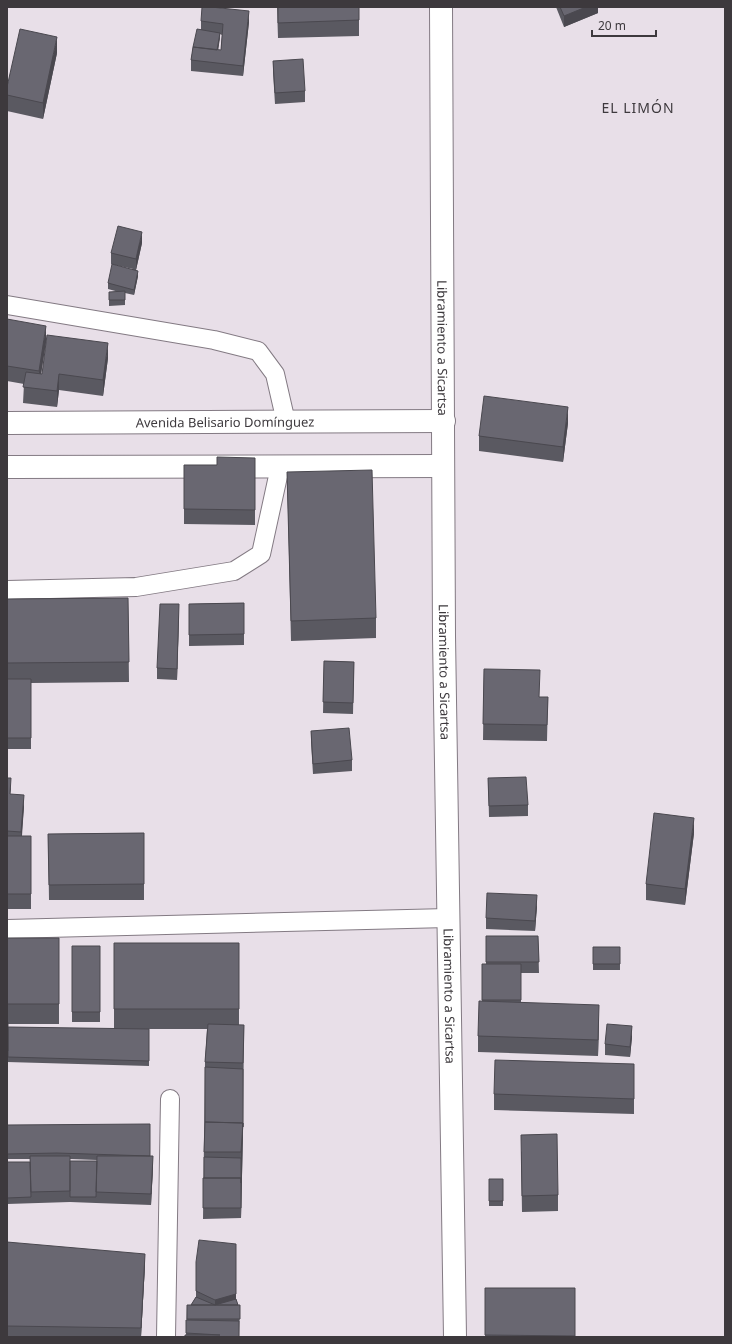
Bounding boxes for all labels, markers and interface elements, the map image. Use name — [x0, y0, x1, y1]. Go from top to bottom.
scale bar — [592, 12, 656, 38]
text: 20 m — [598, 17, 626, 34]
district label: EL LIMÓN — [601, 98, 675, 117]
street label: Libramiento a Sicartsa — [433, 280, 452, 416]
street label: Avenida Belisario Domínguez — [136, 413, 314, 431]
street label: Libramiento a Sicartsa — [435, 604, 455, 740]
street label: Libramiento a Sicartsa — [440, 928, 460, 1064]

